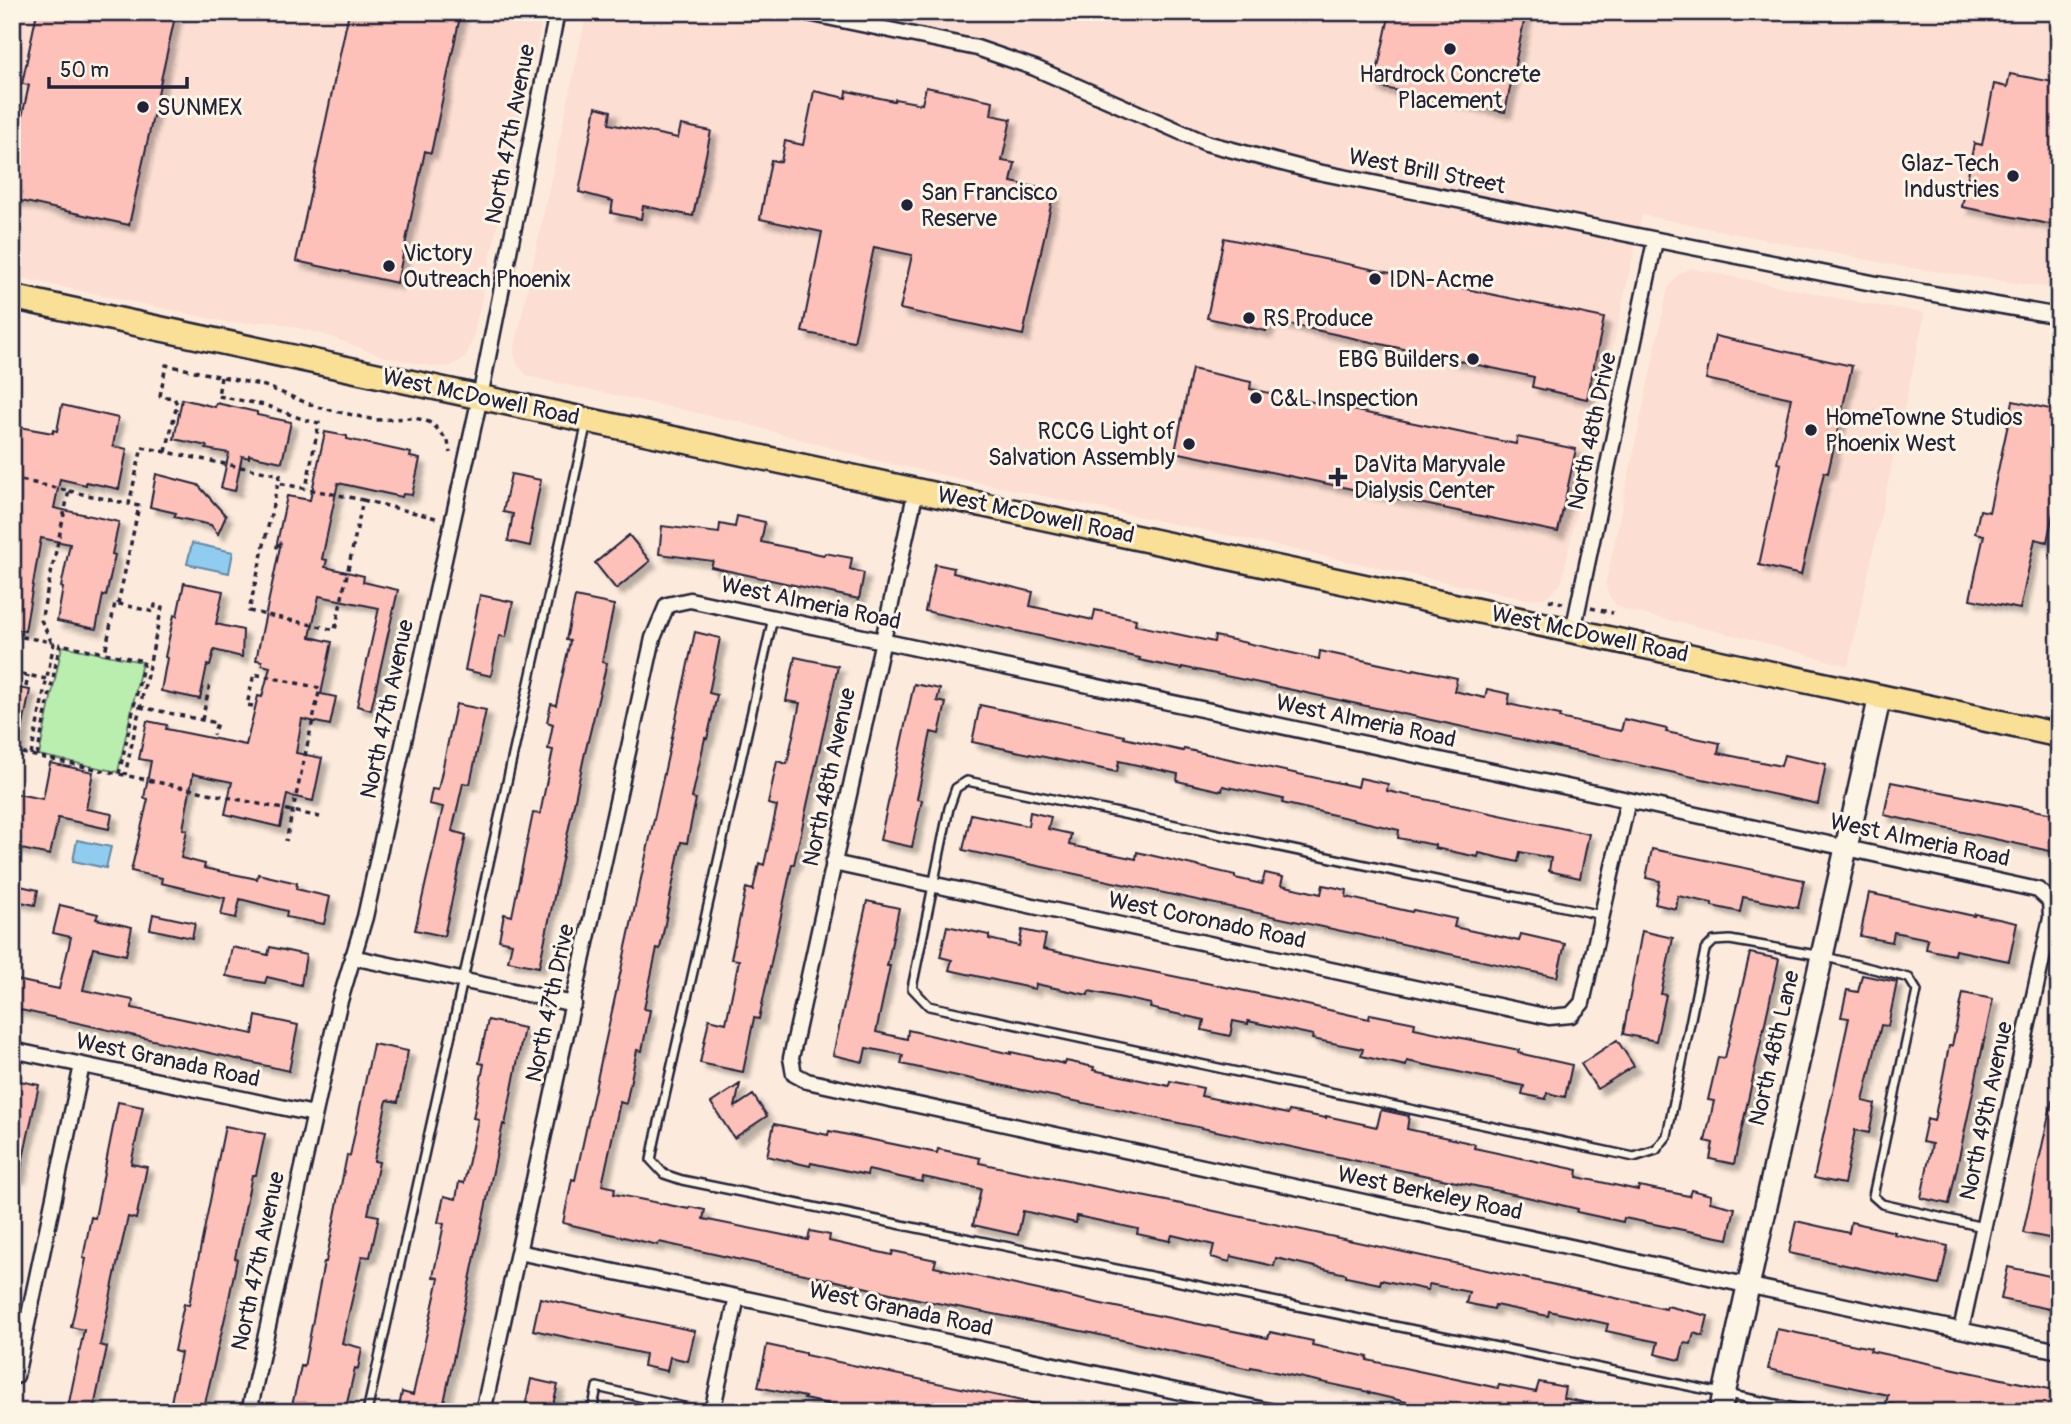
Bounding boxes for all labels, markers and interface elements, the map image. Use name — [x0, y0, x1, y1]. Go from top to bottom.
street label: North 47th Avenue — [478, 41, 542, 226]
marker: Hardrock Concrete Placement — [1442, 41, 1458, 57]
scale bar — [49, 46, 187, 90]
text: 50 m — [60, 57, 109, 84]
place label: Hardrock Concrete Placement — [1359, 60, 1541, 115]
place label: SUNMEX — [157, 93, 243, 122]
marker: SUNMEX — [135, 99, 151, 115]
street label: West Brill Street — [1346, 142, 1509, 201]
place label: Glaz-Tech Industries — [1901, 149, 1999, 204]
marker: Glaz-Tech Industries — [2005, 168, 2021, 184]
place label: San Francisco Reserve — [921, 178, 1058, 233]
marker: San Francisco Reserve — [899, 197, 915, 213]
place label: Victory Outreach Phoenix — [403, 239, 571, 294]
marker: Victory Outreach Phoenix — [381, 258, 397, 274]
place label: IDN-Acme — [1389, 265, 1494, 294]
marker: IDN-Acme — [1367, 271, 1383, 287]
place label: RS Produce — [1263, 304, 1374, 333]
marker: RS Produce — [1241, 310, 1257, 326]
place label: EBG Builders — [1338, 345, 1459, 374]
street label: North 48th Drive — [1561, 349, 1623, 512]
marker: EBG Builders — [1465, 351, 1481, 367]
street label: West McDowell Road — [380, 362, 582, 432]
place label: C&L Inspection — [1270, 384, 1418, 413]
marker: C&L Inspection — [1248, 390, 1264, 406]
place label: HomeTowne Studios Phoenix West — [1825, 403, 2023, 458]
place label: RCCG Light of Salvation Assembly — [988, 417, 1175, 472]
marker: HomeTowne Studios Phoenix West — [1803, 422, 1819, 438]
marker: RCCG Light of Salvation Assembly — [1181, 436, 1197, 452]
place label: DaVita Maryvale Dialysis Center — [1354, 450, 1506, 505]
marker: DaVita Maryvale Dialysis Center — [1328, 467, 1348, 487]
street label: West McDowell Road — [935, 480, 1137, 550]
street label: West Almeria Road — [718, 570, 904, 636]
street label: West McDowell Road — [1489, 599, 1691, 669]
street label: North 47th Avenue — [354, 616, 420, 801]
street label: North 48th Avenue — [796, 684, 862, 869]
street label: West Almeria Road — [1273, 688, 1459, 754]
street label: West Almeria Road — [1827, 807, 2013, 873]
street label: West Coronado Road — [1105, 885, 1309, 955]
street label: North 47th Drive — [519, 921, 581, 1085]
street label: North 48th Lane — [1742, 967, 1806, 1128]
street label: North 49th Avenue — [1953, 1018, 2019, 1203]
street label: West Granada Road — [73, 1026, 263, 1094]
street label: West Berkeley Road — [1335, 1159, 1525, 1227]
street label: North 47th Avenue — [225, 1168, 291, 1353]
street label: West Granada Road — [806, 1275, 996, 1343]

